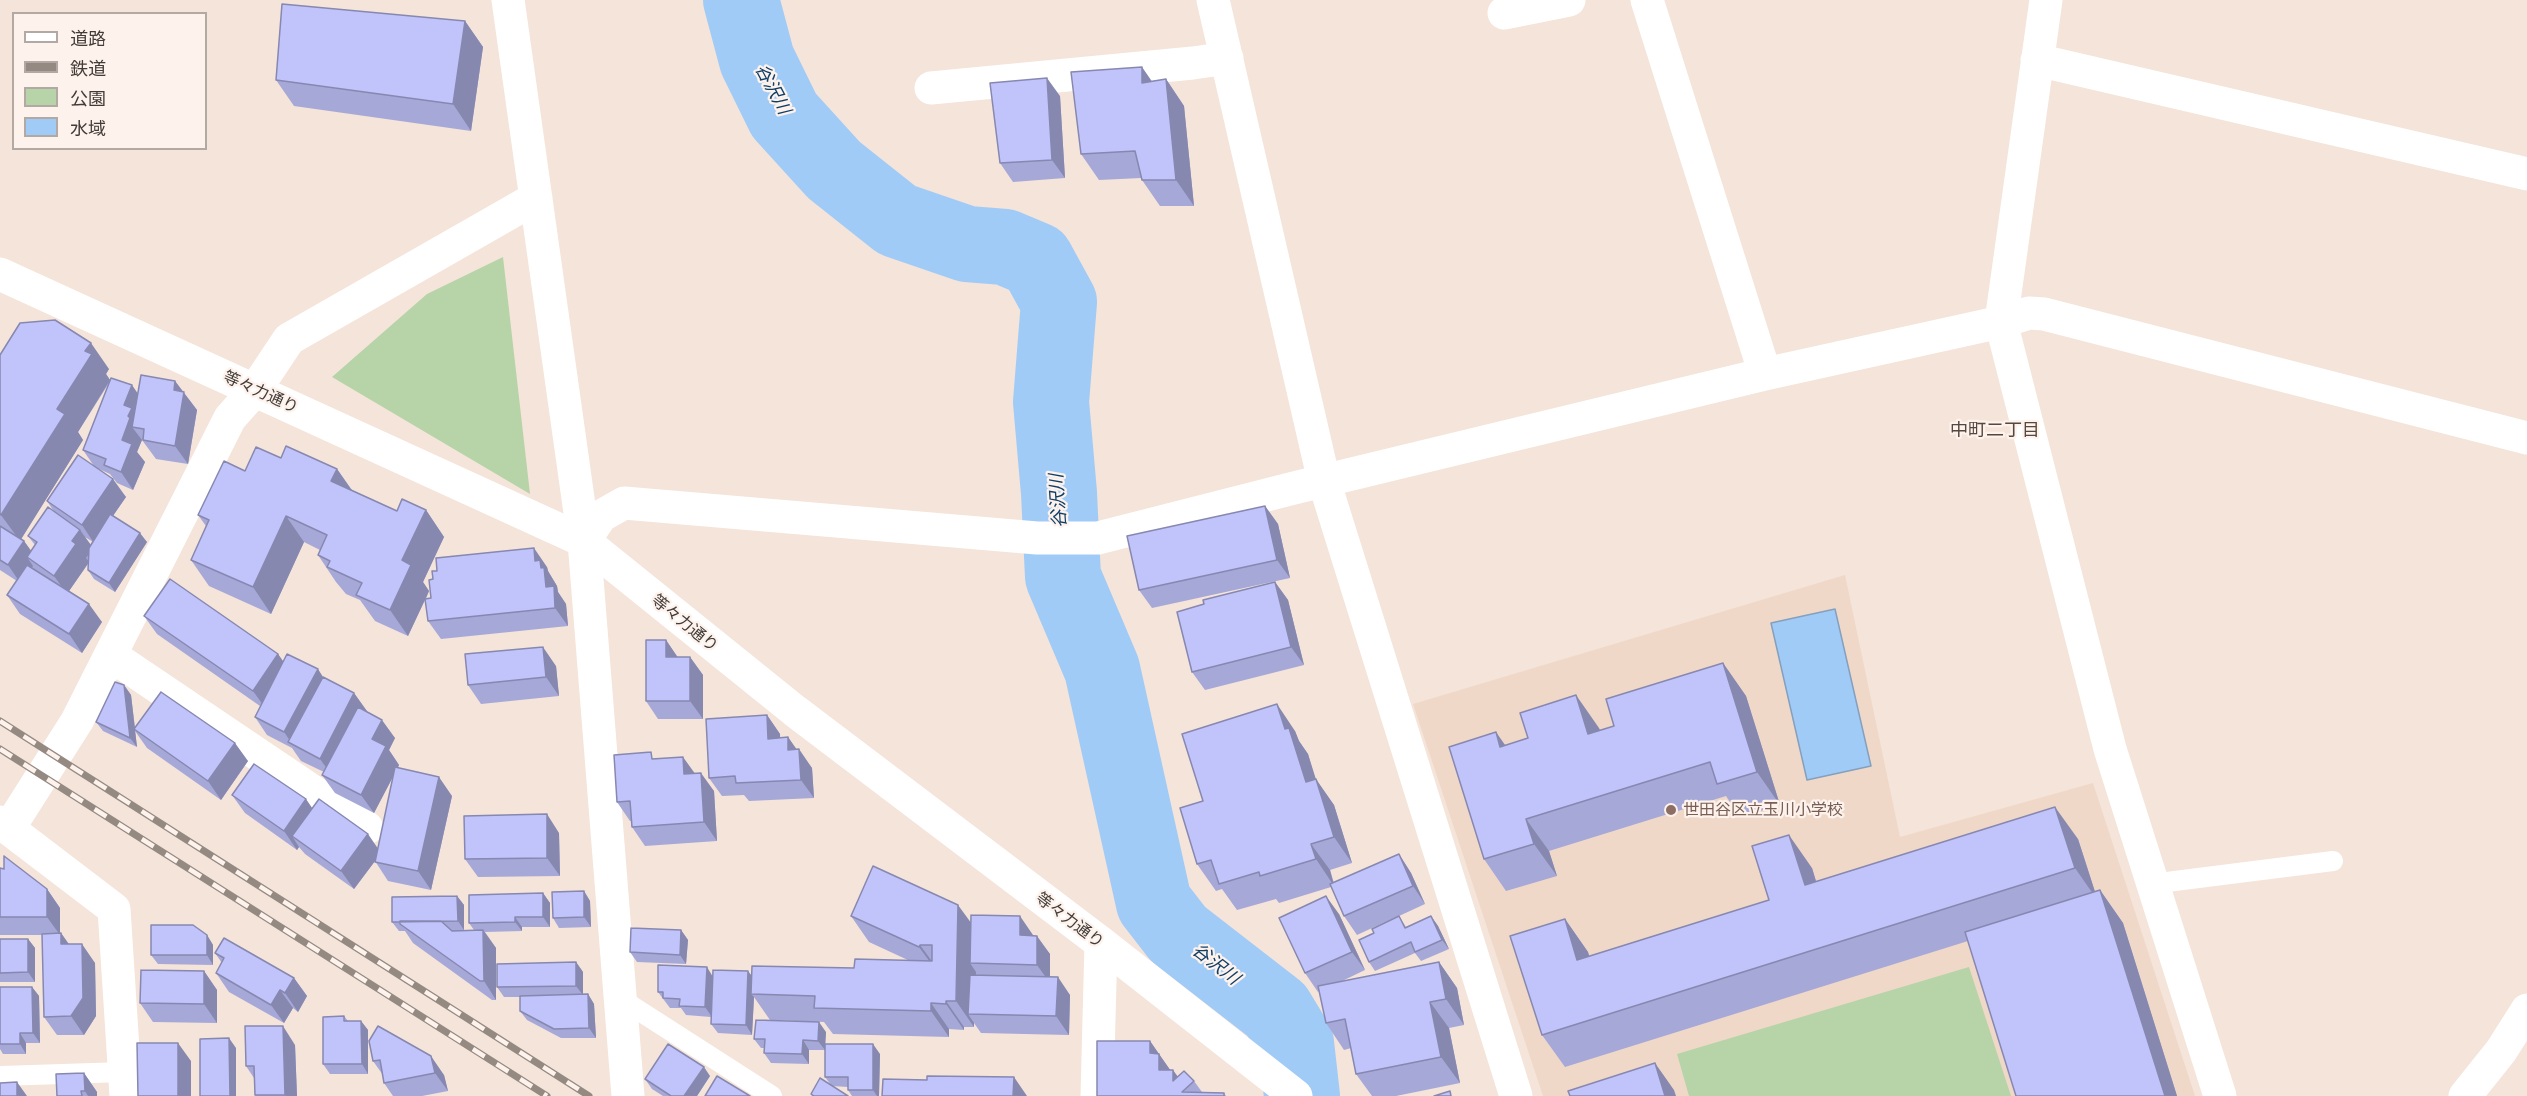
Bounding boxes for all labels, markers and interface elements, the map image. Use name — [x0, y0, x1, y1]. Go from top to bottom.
legend — [12, 12, 207, 150]
text: 道路 — [70, 27, 106, 49]
text: 鉄道 — [70, 57, 106, 79]
water label: 谷沢川 — [751, 60, 795, 118]
text: 公園 — [70, 87, 106, 109]
text: 水域 — [70, 117, 106, 139]
street label: 等々力通り — [221, 367, 301, 417]
district label: 中町二丁目 — [1950, 419, 2040, 441]
water label: 谷沢川 — [1045, 473, 1071, 529]
street label: 等々力通り — [648, 590, 722, 656]
place label: 世田谷区立玉川小学校 — [1683, 800, 1843, 820]
marker: 世田谷区立玉川小学校 — [1664, 803, 1678, 817]
street label: 等々力通り — [1032, 888, 1108, 952]
water label: 谷沢川 — [1188, 939, 1244, 989]

